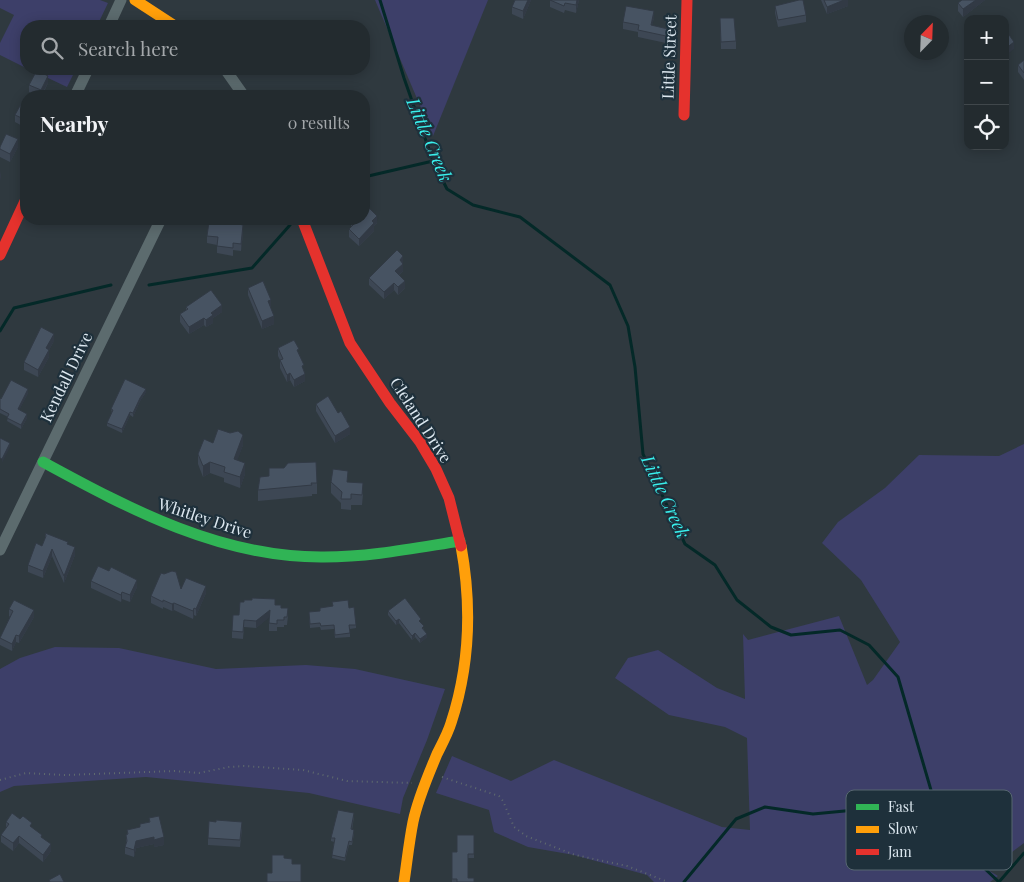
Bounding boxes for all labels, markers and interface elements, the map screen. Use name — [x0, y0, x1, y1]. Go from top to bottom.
street label: Little Street — [657, 14, 680, 99]
north arrow — [904, 15, 949, 60]
map controls — [964, 15, 1009, 150]
button: + — [964, 15, 1009, 60]
search box — [20, 20, 370, 75]
icon: search — [38, 34, 66, 62]
text: Search here — [78, 35, 178, 61]
button: − — [964, 60, 1009, 105]
water label: Little Creek — [401, 93, 458, 185]
button: locate — [964, 105, 1009, 150]
text: Nearby — [40, 109, 109, 137]
text: 0 results — [288, 112, 350, 133]
street label: Kendall Drive — [35, 328, 96, 425]
street label: Cleland Drive — [386, 373, 457, 467]
water label: Little Creek — [636, 450, 696, 542]
street label: Whitley Drive — [155, 492, 255, 543]
legend — [846, 790, 1012, 870]
text: Fast — [888, 797, 915, 816]
text: Slow — [888, 819, 918, 838]
text: Jam — [887, 842, 912, 861]

